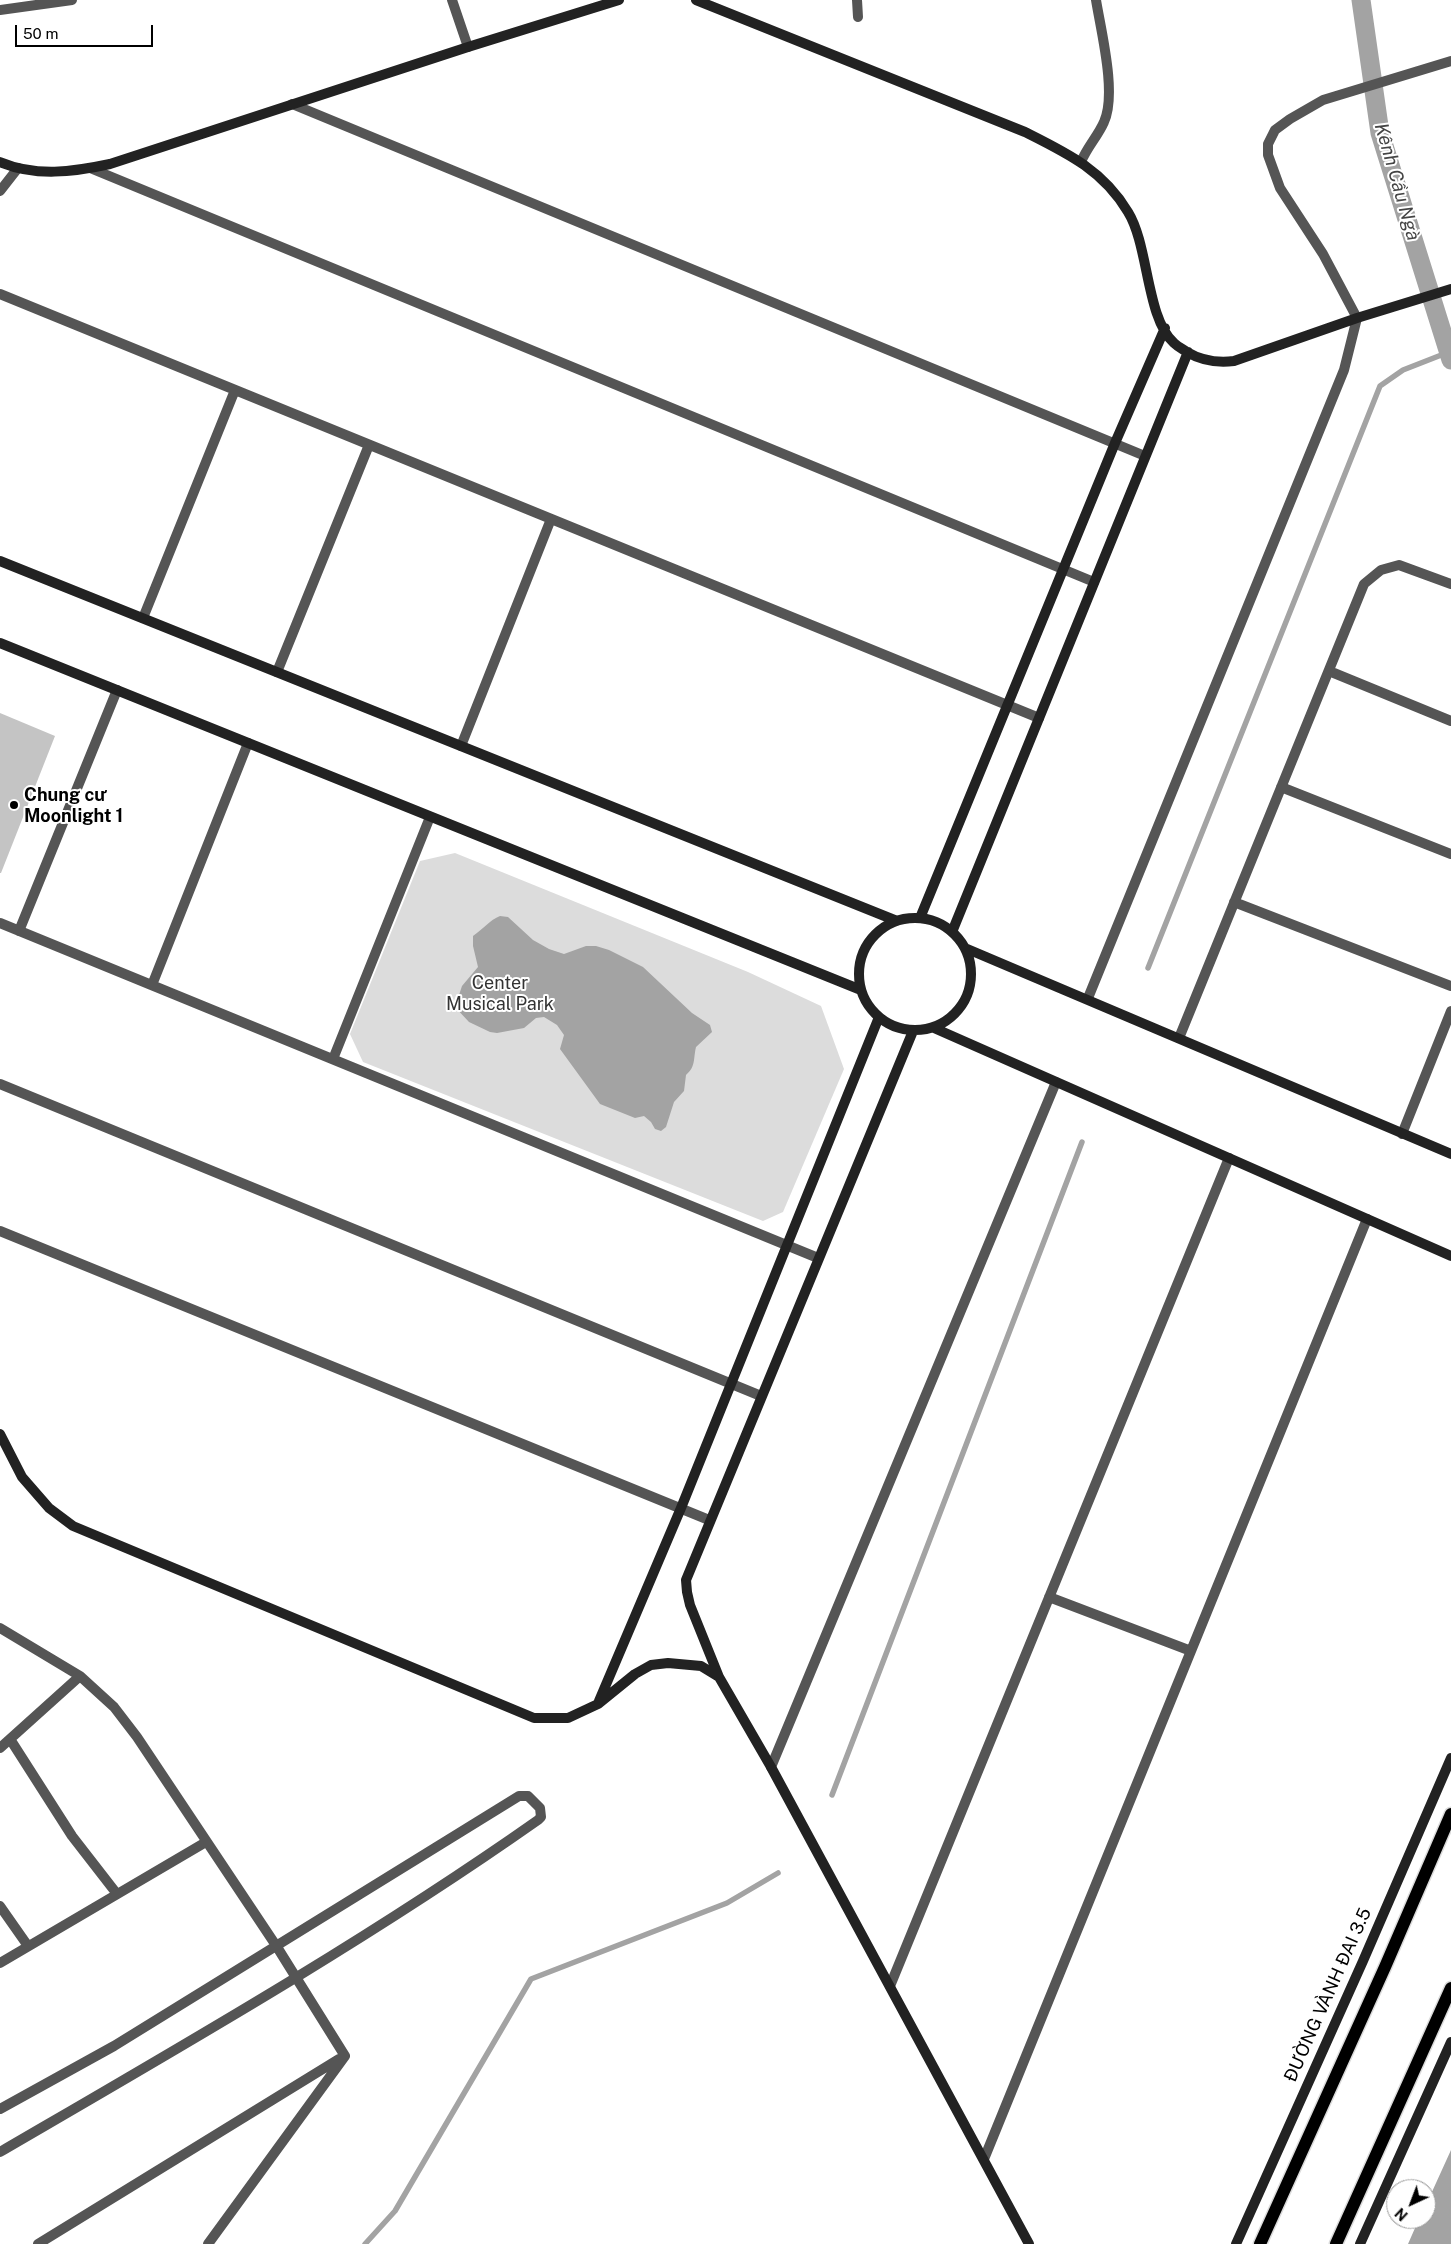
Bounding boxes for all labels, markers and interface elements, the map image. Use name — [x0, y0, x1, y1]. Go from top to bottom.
scale bar — [18, 15, 155, 47]
text: 50 m — [23, 25, 58, 42]
water label: Kênh Cầu Ngà — [1369, 120, 1425, 244]
place label: Chung cư Moonlight 1 — [24, 784, 123, 826]
marker: Chung cư Moonlight 1 — [8, 799, 20, 811]
park label: Center Musical Park — [446, 972, 554, 1014]
street label: ĐƯỜNG VÀNH ĐAI 3.5 — [1280, 1904, 1376, 2086]
north arrow — [1386, 2179, 1436, 2229]
text: N — [1392, 2205, 1411, 2224]

